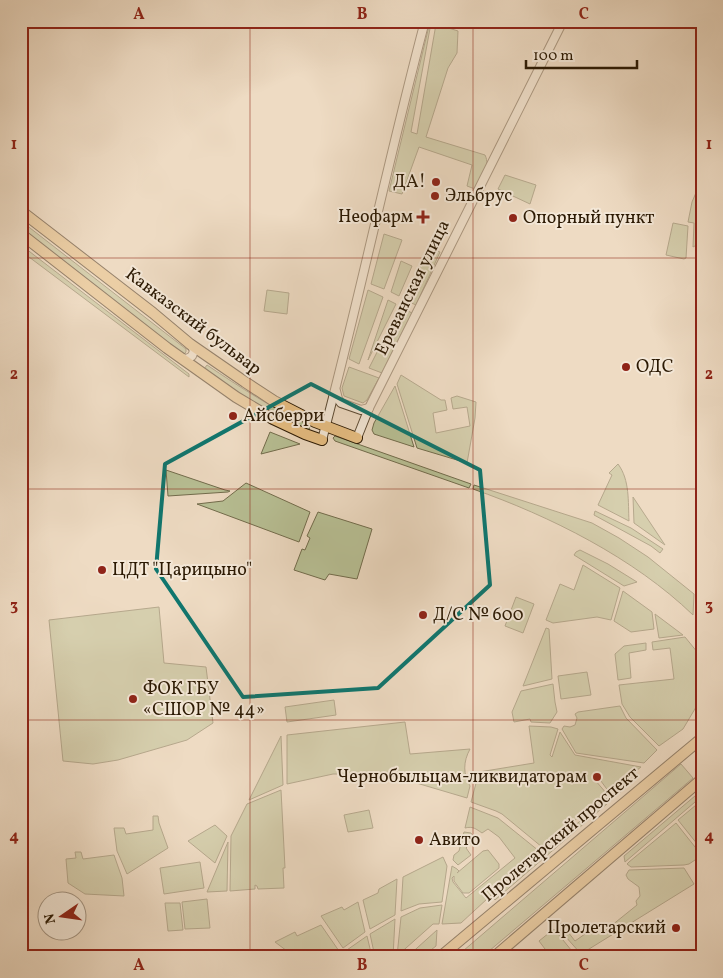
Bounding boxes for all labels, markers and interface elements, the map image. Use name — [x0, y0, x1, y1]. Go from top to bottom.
text: A — [133, 4, 145, 26]
text: B — [357, 4, 368, 26]
text: C — [579, 4, 589, 26]
scale bar — [526, 38, 637, 70]
text: 100 m — [533, 46, 573, 67]
text: 1 — [11, 134, 17, 156]
text: 1 — [706, 134, 712, 156]
place label: ДА! — [393, 170, 426, 195]
marker: ДА! — [430, 176, 442, 188]
place label: Эльбрус — [445, 184, 512, 209]
marker: Эльбрус — [429, 190, 441, 202]
place label: Неофарм — [338, 205, 413, 230]
place label: Опорный пункт — [523, 206, 654, 231]
marker: Неофарм — [417, 211, 429, 223]
marker: Опорный пункт — [507, 212, 519, 224]
street label: Ереванская улица — [369, 216, 457, 360]
street label: Кавказский бульвар — [120, 262, 266, 382]
place label: ОДС — [636, 355, 674, 380]
marker: ОДС — [620, 361, 632, 373]
text: 2 — [10, 364, 18, 386]
text: 2 — [705, 364, 713, 386]
place label: Айсберри — [243, 404, 324, 429]
marker: Айсберри — [227, 410, 239, 422]
place label: ЦДТ "Царицыно" — [112, 558, 252, 583]
marker: ЦДТ "Царицыно" — [96, 564, 108, 576]
text: 3 — [10, 595, 18, 617]
text: 3 — [705, 595, 713, 617]
place label: Д/C № 600 — [433, 603, 524, 628]
marker: Д/C № 600 — [417, 609, 429, 621]
place label: ФОК ГБУ «СШОР № 44» — [143, 677, 265, 723]
marker: ФОК ГБУ «СШОР № 44» — [127, 693, 139, 705]
street label: Пролетарский проспект — [477, 762, 645, 908]
place label: Чернобыльцам-ликвидаторам — [337, 765, 587, 790]
marker: Чернобыльцам-ликвидаторам — [591, 771, 603, 783]
text: 4 — [9, 826, 19, 848]
text: 4 — [704, 826, 714, 848]
place label: Авито — [429, 828, 480, 853]
marker: Авито — [413, 834, 425, 846]
north arrow — [38, 890, 88, 940]
text: N — [40, 911, 61, 926]
place label: Пролетарский — [547, 916, 666, 941]
marker: Пролетарский — [670, 922, 682, 934]
text: A — [133, 955, 145, 977]
text: B — [357, 955, 368, 977]
text: C — [579, 955, 589, 977]

